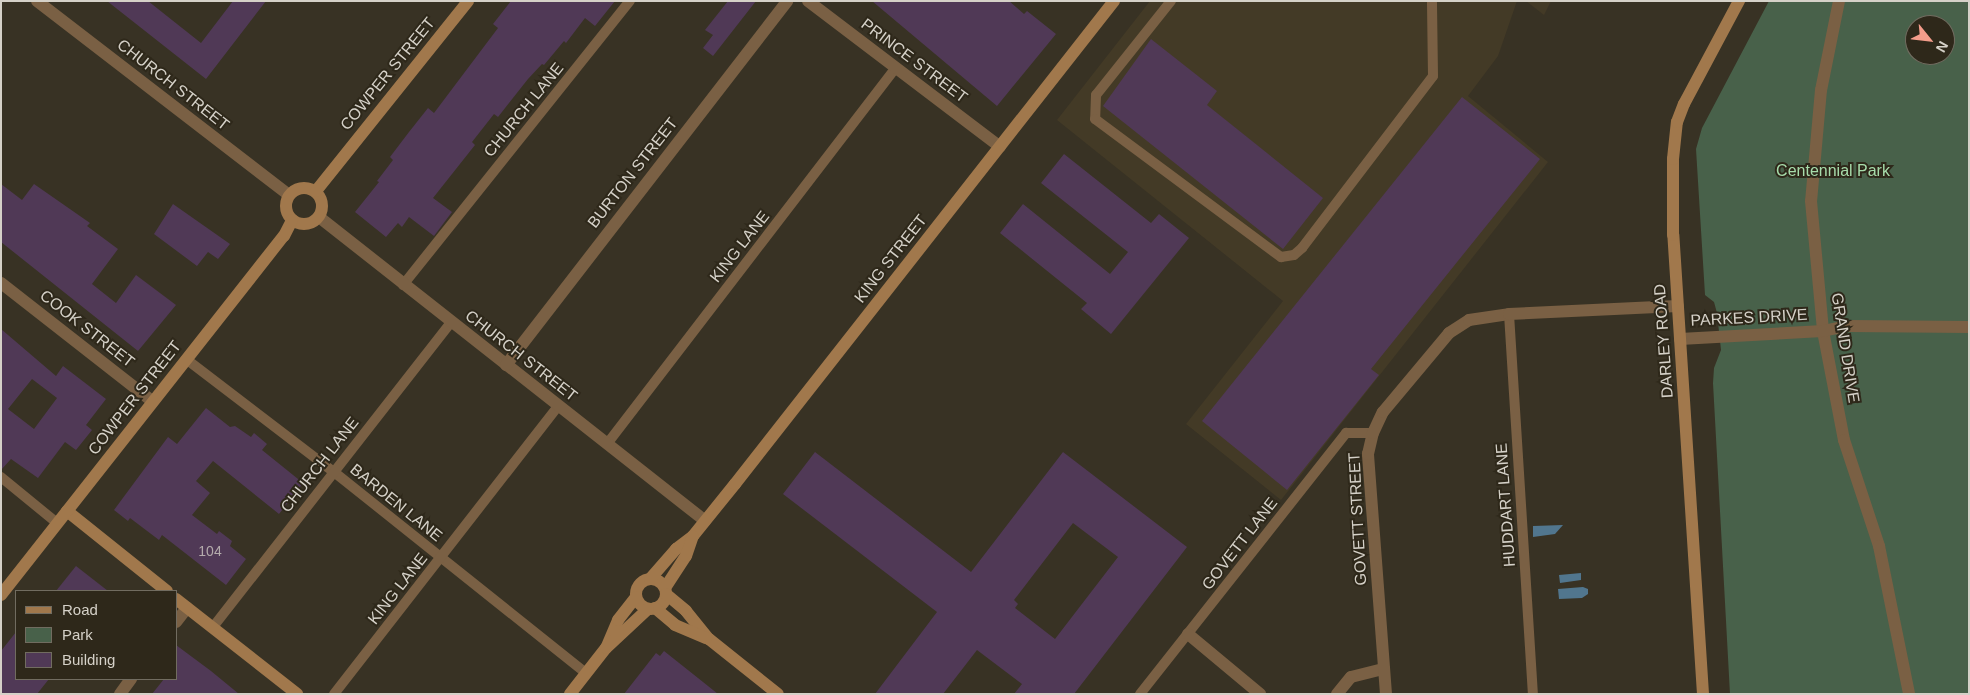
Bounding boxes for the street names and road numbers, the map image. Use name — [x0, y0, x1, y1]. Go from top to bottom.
street label: COWPER STREET — [337, 14, 439, 134]
street label: PRINCE STREET — [857, 15, 971, 107]
street label: CHURCH STREET — [113, 35, 233, 135]
street label: CHURCH LANE — [480, 59, 568, 161]
street label: BURTON STREET — [584, 114, 682, 232]
street label: KING LANE — [706, 207, 774, 287]
street label: KING STREET — [851, 211, 931, 307]
street label: DARLEY ROAD — [1650, 283, 1678, 399]
street label: COOK STREET — [36, 286, 138, 372]
street label: GRAND DRIVE — [1827, 292, 1863, 404]
street label: PARKES DRIVE — [1690, 305, 1808, 331]
street label: CHURCH STREET — [461, 306, 581, 406]
street label: COWPER STREET — [84, 337, 186, 459]
street label: CHURCH LANE — [277, 414, 363, 516]
street label: HUDDART LANE — [1492, 442, 1520, 568]
street label: GOVETT STREET — [1345, 452, 1371, 586]
street label: BARDEN LANE — [346, 460, 446, 546]
street label: GOVETT LANE — [1198, 494, 1282, 594]
street label: KING LANE — [364, 549, 432, 629]

